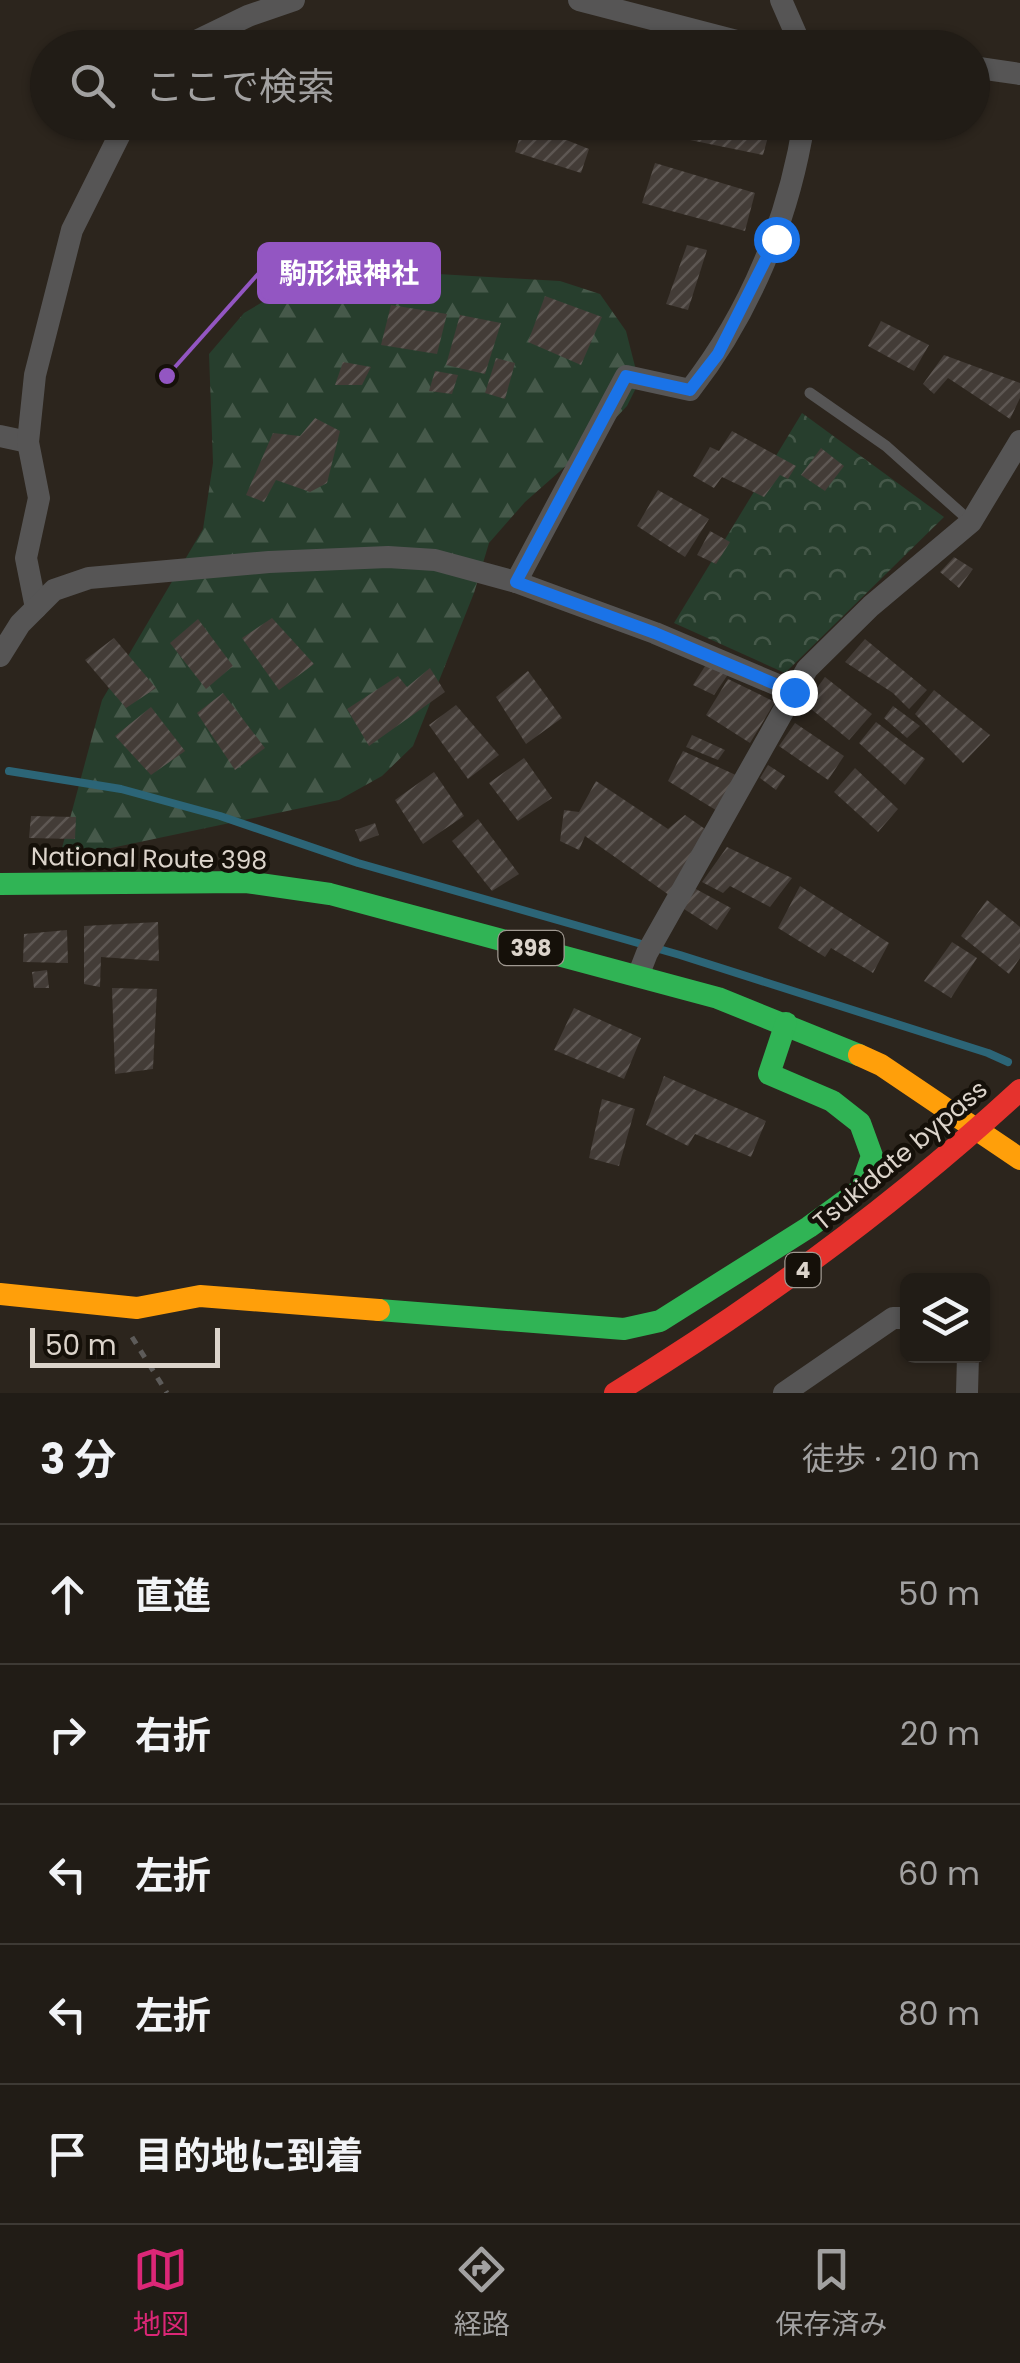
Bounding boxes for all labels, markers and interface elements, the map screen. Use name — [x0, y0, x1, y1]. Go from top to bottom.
search box — [30, 30, 990, 140]
icon: search — [65, 58, 120, 113]
text: ここで検索 — [145, 60, 335, 113]
route start — [754, 217, 800, 263]
callout: 駒形根神社 — [259, 244, 439, 302]
text: 駒形根神社 — [279, 254, 419, 293]
route end — [772, 670, 818, 716]
street label: National Route 398 — [31, 839, 267, 878]
road number: 398 — [498, 931, 564, 965]
street label: Tsukidate bypass — [806, 1072, 995, 1239]
road number: 4 — [786, 1253, 820, 1287]
map controls — [900, 1273, 990, 1363]
button: layers — [900, 1273, 990, 1363]
scale bar — [30, 1323, 220, 1368]
text: 50 m — [45, 1326, 116, 1365]
text: 3 分 — [40, 1430, 116, 1489]
text: 徒歩 · 210 m — [802, 1436, 980, 1481]
icon: ahead — [40, 1567, 95, 1622]
text: 直進 — [135, 1569, 211, 1622]
text: 50 m — [898, 1571, 980, 1616]
icon: right — [40, 1707, 95, 1762]
text: 右折 — [135, 1709, 211, 1762]
text: 20 m — [900, 1711, 980, 1756]
icon: left — [40, 1847, 95, 1902]
text: 左折 — [135, 1849, 211, 1902]
text: 60 m — [898, 1851, 980, 1896]
icon: left — [40, 1987, 95, 2042]
text: 左折 — [135, 1989, 211, 2042]
text: 80 m — [898, 1991, 980, 2036]
icon: arrive — [40, 2127, 95, 2182]
text: 目的地に到着 — [135, 2129, 363, 2182]
tab: 地図 — [133, 2242, 189, 2346]
tab: 経路 — [454, 2242, 510, 2346]
tab: 保存済み — [775, 2242, 887, 2346]

